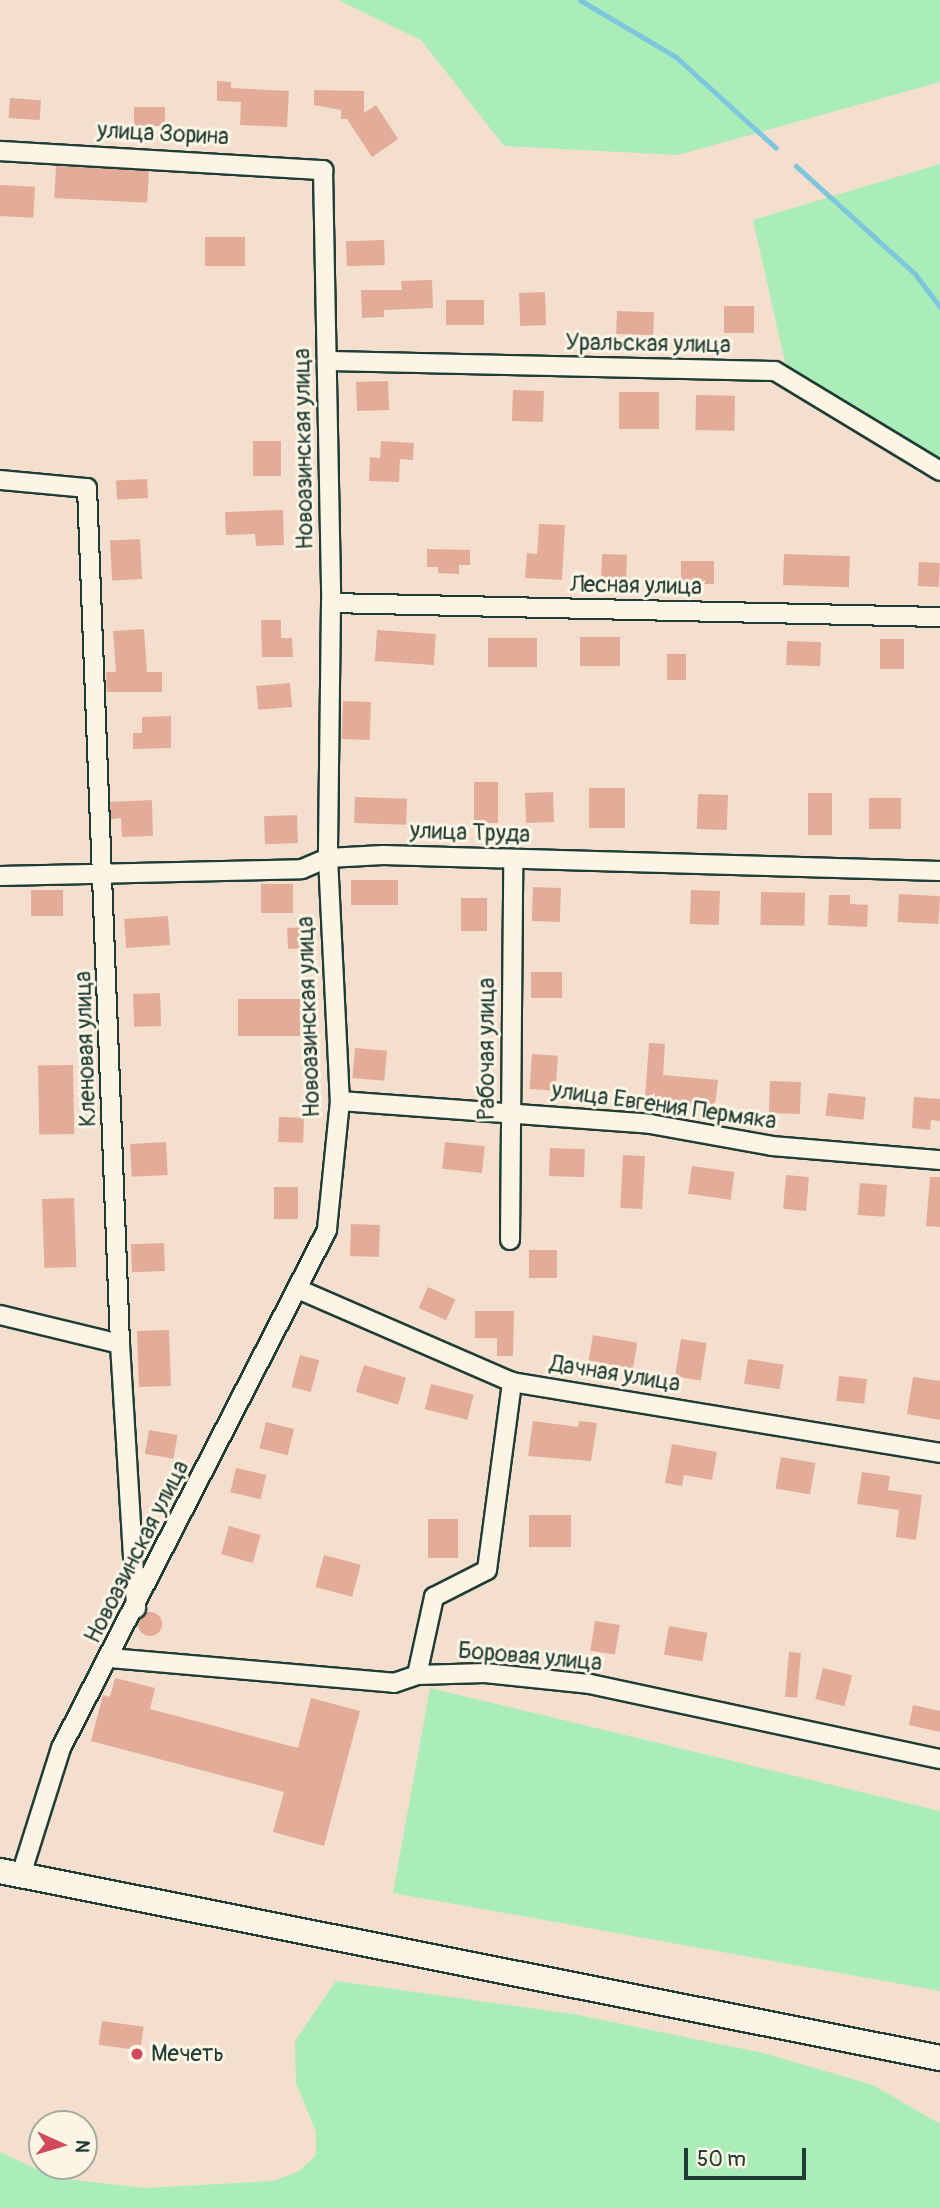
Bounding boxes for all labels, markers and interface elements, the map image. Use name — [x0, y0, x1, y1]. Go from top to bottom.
street label: улица Зорина — [97, 117, 229, 151]
street label: Уральская улица — [565, 329, 731, 359]
street label: Новоазинская улица — [288, 348, 320, 550]
street label: Лесная улица — [570, 571, 702, 601]
street label: улица Труда — [409, 817, 531, 849]
street label: Новоазинская улица — [292, 916, 326, 1118]
street label: Кленовая улица — [69, 971, 103, 1127]
street label: Рабочая улица — [473, 978, 501, 1120]
street label: улица Евгения Пермяка — [550, 1077, 778, 1135]
street label: Дачная улица — [548, 1350, 682, 1398]
street label: Новоазинская улица — [79, 1456, 195, 1648]
street label: Боровая улица — [457, 1637, 603, 1677]
place label: Мечеть — [151, 2040, 224, 2068]
marker: Мечеть — [129, 2046, 145, 2062]
north arrow — [28, 2110, 98, 2180]
scale bar — [688, 2134, 810, 2178]
text: N — [70, 2139, 94, 2154]
text: 50 m — [697, 2146, 746, 2173]

